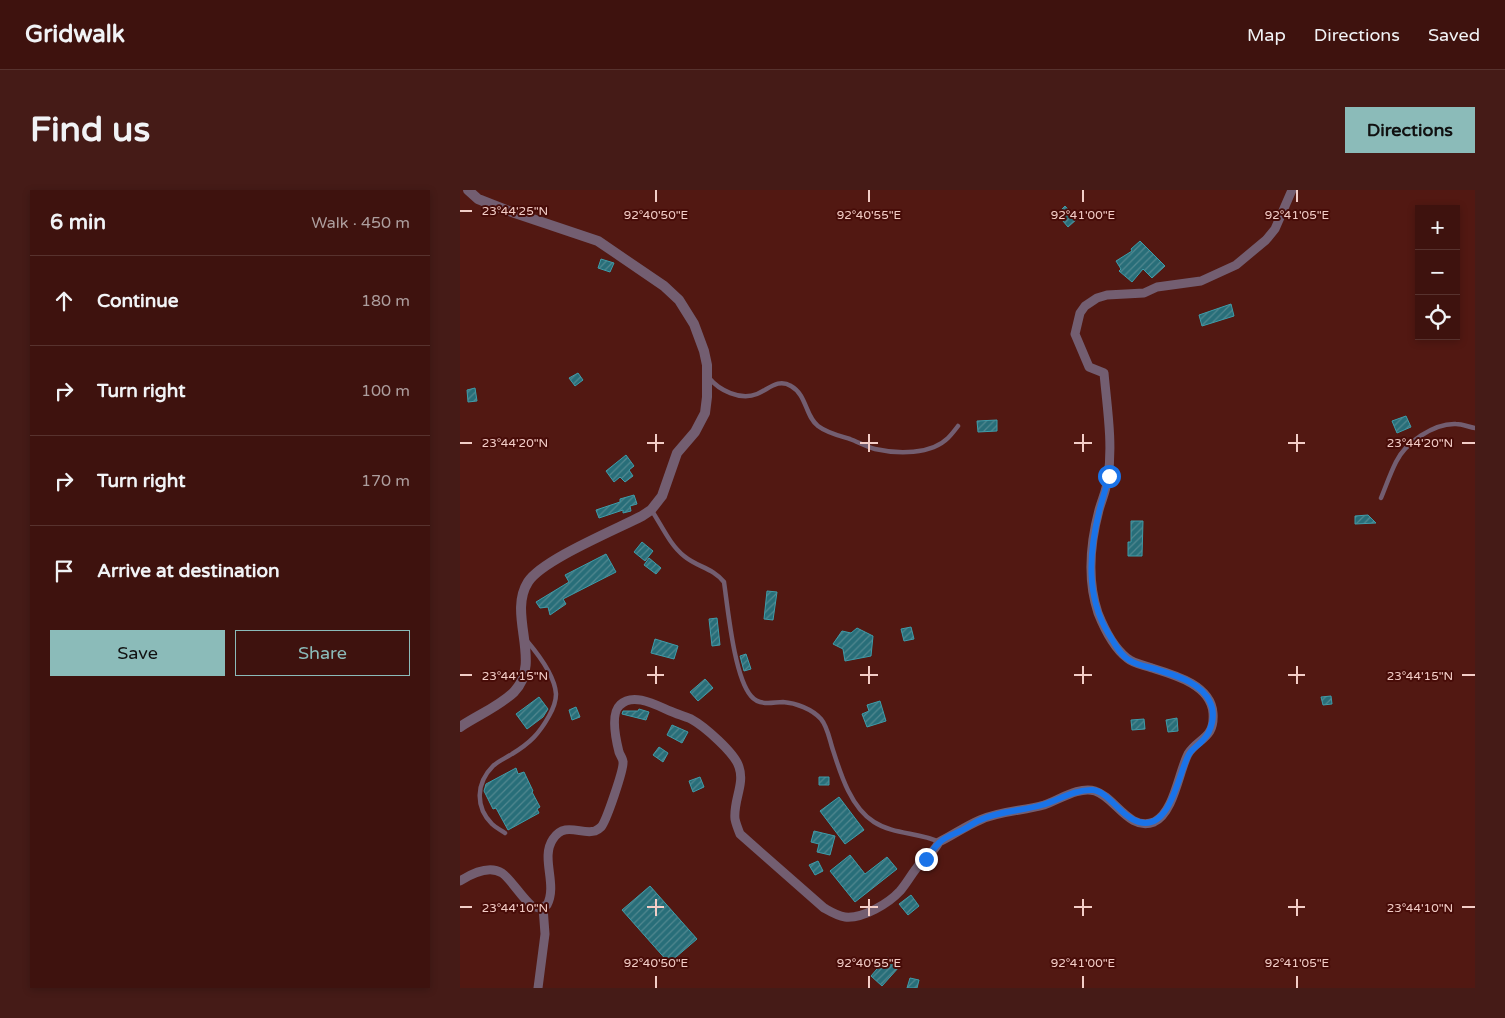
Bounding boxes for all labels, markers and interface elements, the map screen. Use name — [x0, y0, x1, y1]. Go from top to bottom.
text: Gridwalk — [25, 20, 125, 49]
text: Map — [1247, 24, 1286, 46]
text: Directions — [1314, 24, 1400, 46]
text: Saved — [1428, 24, 1480, 46]
button: Directions — [1345, 107, 1475, 153]
text: Find us — [30, 109, 150, 151]
text: 23°44'25"N — [482, 204, 548, 218]
map controls — [1415, 205, 1460, 340]
button: + — [1415, 205, 1460, 250]
text: 92°40'50"E — [624, 208, 689, 222]
text: 92°40'55"E — [837, 208, 902, 222]
text: 92°41'00"E — [1051, 208, 1116, 222]
text: 92°41'05"E — [1265, 208, 1330, 222]
text: 6 min — [50, 210, 106, 235]
text: Walk · 450 m — [311, 213, 410, 233]
button: − — [1415, 250, 1460, 295]
icon: ahead — [50, 287, 78, 315]
text: Continue — [97, 290, 179, 312]
text: 180 m — [361, 291, 410, 311]
button: locate — [1415, 295, 1460, 340]
icon: right — [50, 377, 78, 405]
text: Turn right — [97, 380, 185, 402]
text: 100 m — [361, 381, 410, 401]
text: 23°44'20"N — [482, 436, 548, 450]
text: 23°44'20"N — [1387, 436, 1453, 450]
route start — [1098, 465, 1121, 488]
icon: right — [50, 467, 78, 495]
text: Turn right — [97, 470, 185, 492]
text: 170 m — [361, 471, 410, 491]
icon: arrive — [50, 557, 78, 585]
text: Arrive at destination — [97, 560, 280, 582]
button: Save — [50, 630, 225, 676]
button: Share — [235, 630, 410, 676]
text: 23°44'15"N — [482, 669, 548, 683]
text: 23°44'15"N — [1387, 669, 1453, 683]
route end — [915, 848, 938, 871]
text: 23°44'10"N — [482, 901, 548, 915]
text: 23°44'10"N — [1387, 901, 1453, 915]
text: 92°40'50"E — [624, 956, 689, 970]
text: 92°40'55"E — [837, 956, 902, 970]
text: 92°41'00"E — [1051, 956, 1116, 970]
text: 92°41'05"E — [1265, 956, 1330, 970]

